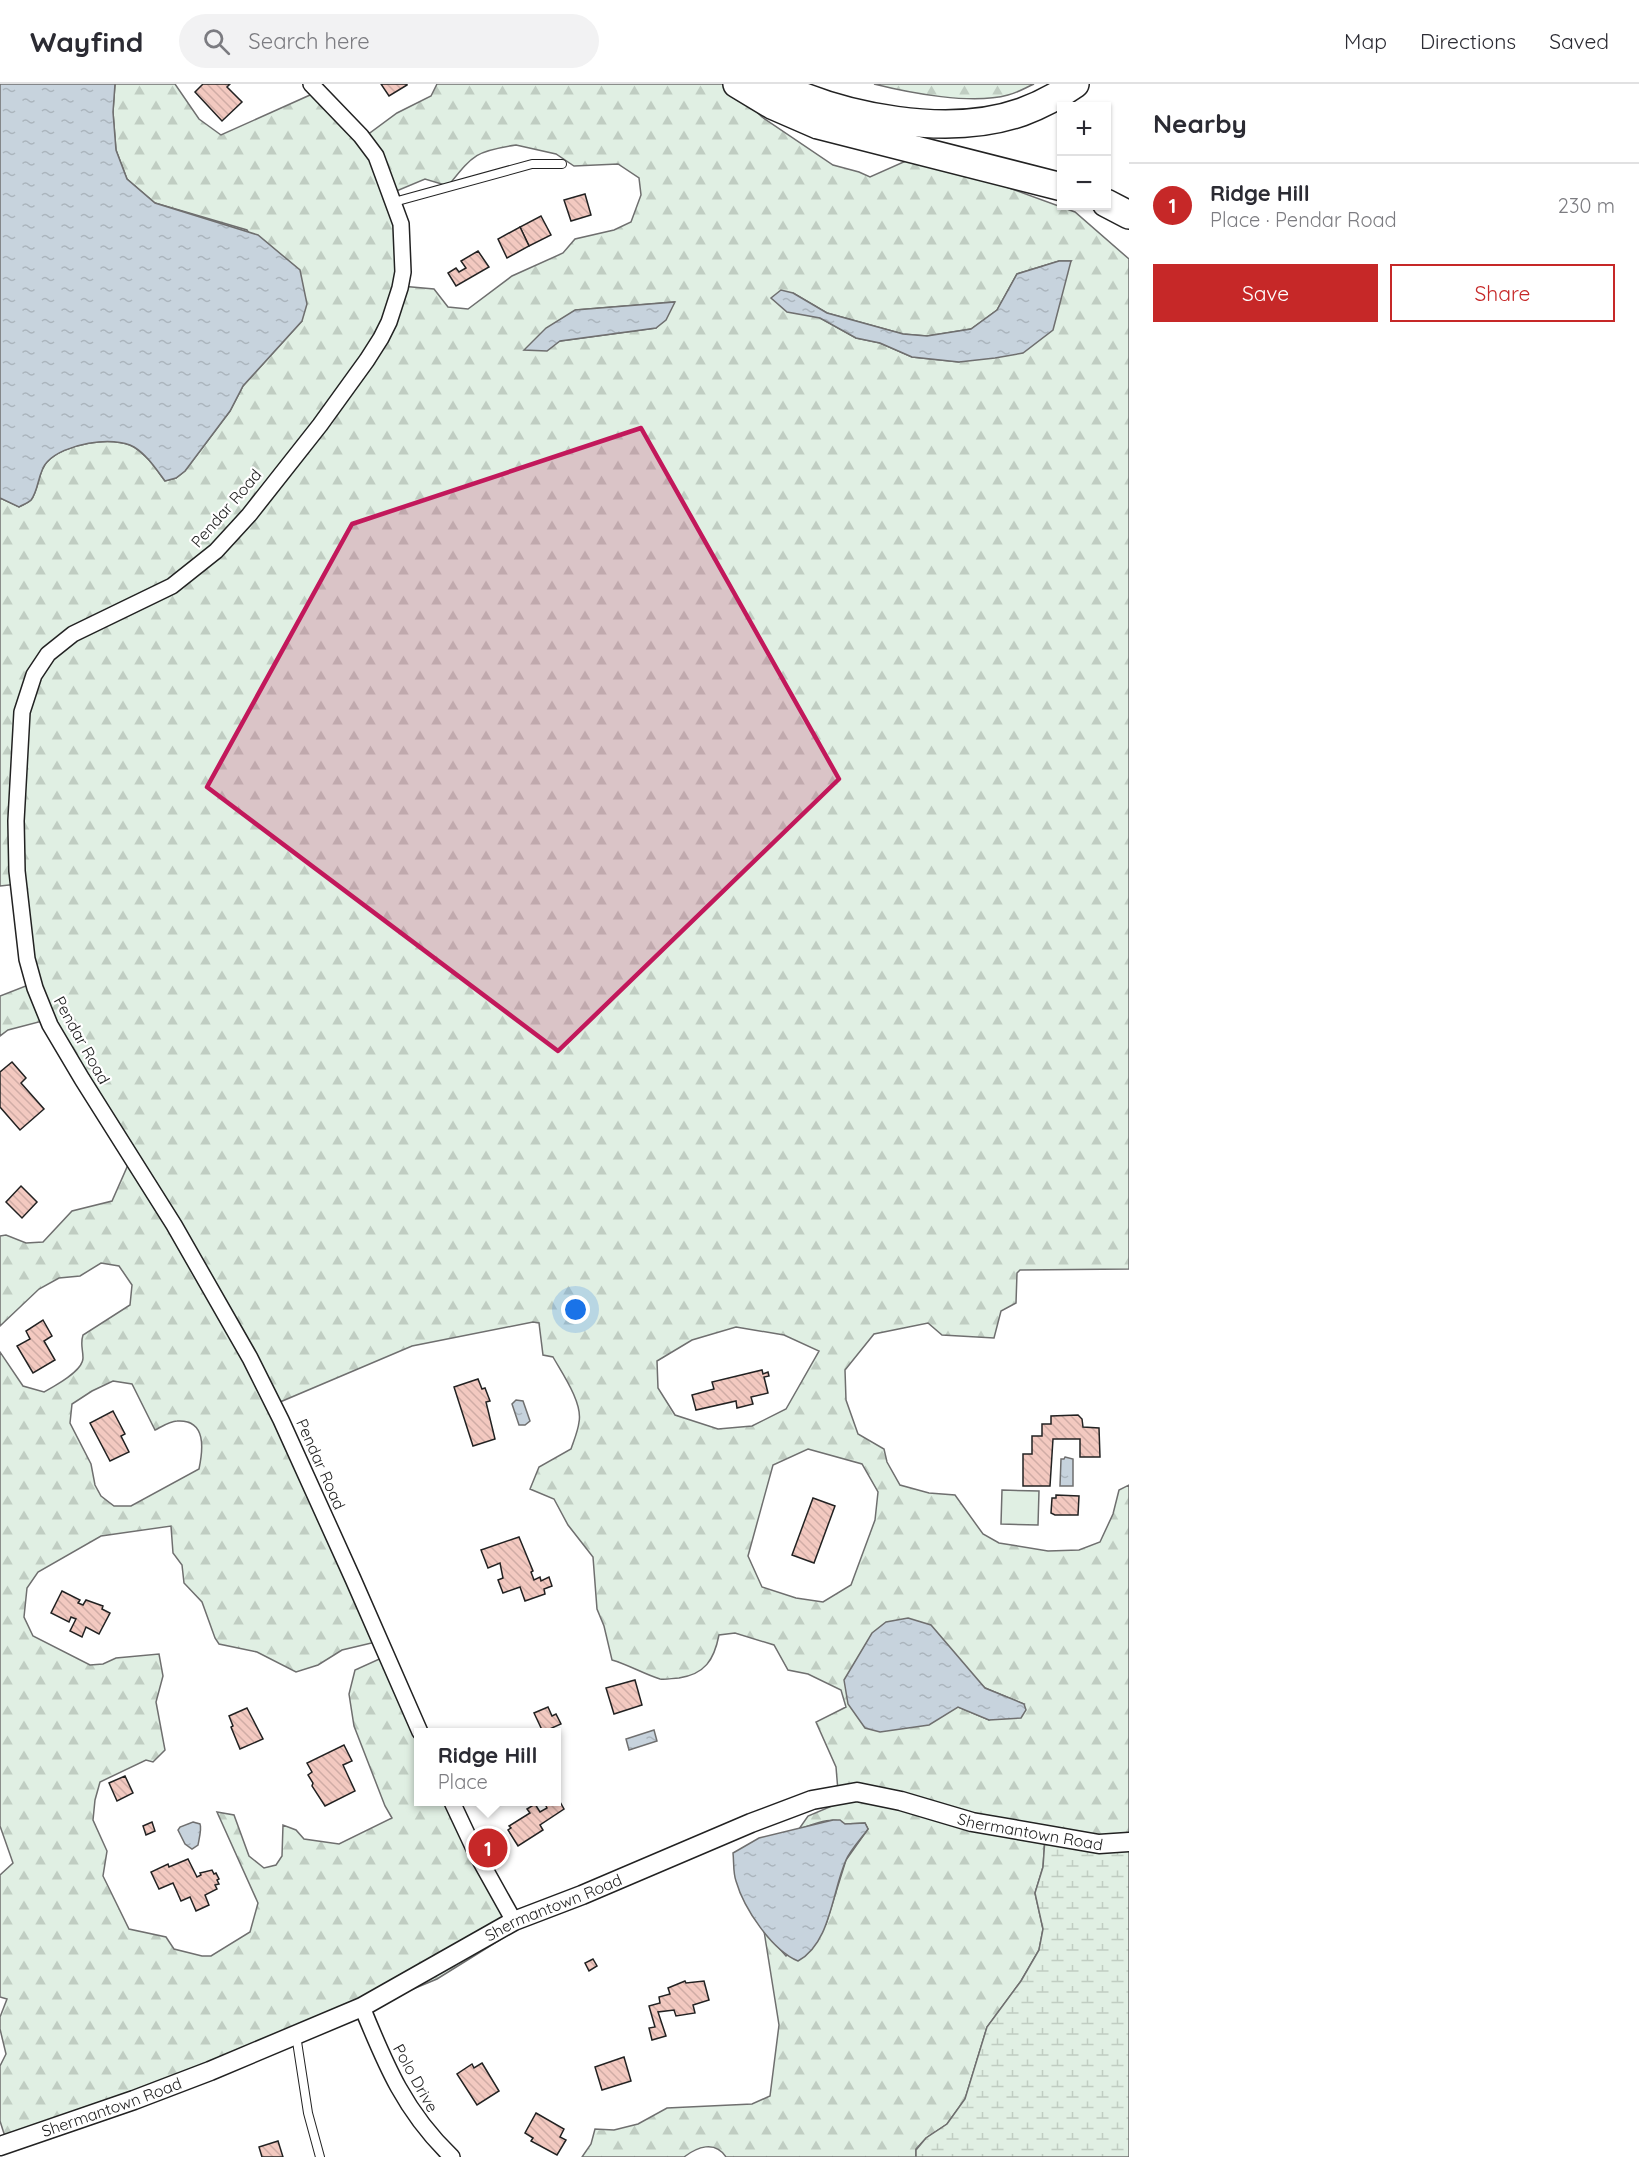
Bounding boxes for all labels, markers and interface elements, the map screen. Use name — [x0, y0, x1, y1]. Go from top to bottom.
search box — [179, 14, 599, 68]
text: Wayfind — [30, 24, 143, 59]
icon: search — [200, 25, 233, 58]
text: Search here — [248, 27, 370, 55]
text: Map — [1344, 28, 1387, 54]
text: Directions — [1420, 28, 1516, 54]
text: Saved — [1549, 28, 1609, 54]
map controls — [1057, 102, 1111, 210]
button: + — [1057, 102, 1111, 156]
text: Nearby — [1153, 107, 1247, 140]
button: − — [1057, 156, 1111, 210]
text: Ridge Hill — [1210, 179, 1310, 207]
text: 1 — [1169, 193, 1176, 218]
text: 230 m — [1558, 193, 1615, 218]
text: Place · Pendar Road — [1210, 207, 1397, 232]
button: Save — [1153, 264, 1378, 322]
button: Share — [1390, 264, 1615, 322]
street label: Pendar Road — [187, 465, 265, 551]
street label: Pendar Road — [50, 993, 114, 1087]
your location — [561, 1295, 590, 1324]
street label: Pendar Road — [292, 1415, 350, 1513]
popup — [414, 1728, 561, 1806]
text: Ridge Hill — [438, 1741, 537, 1769]
text: Place — [438, 1769, 488, 1794]
street label: Shermantown Road — [955, 1808, 1104, 1855]
pin: 1 — [468, 1826, 508, 1870]
street label: Shermantown Road — [481, 1869, 625, 1946]
street label: Polo Drive — [389, 2040, 443, 2116]
street label: Shermantown Road — [39, 2073, 184, 2141]

